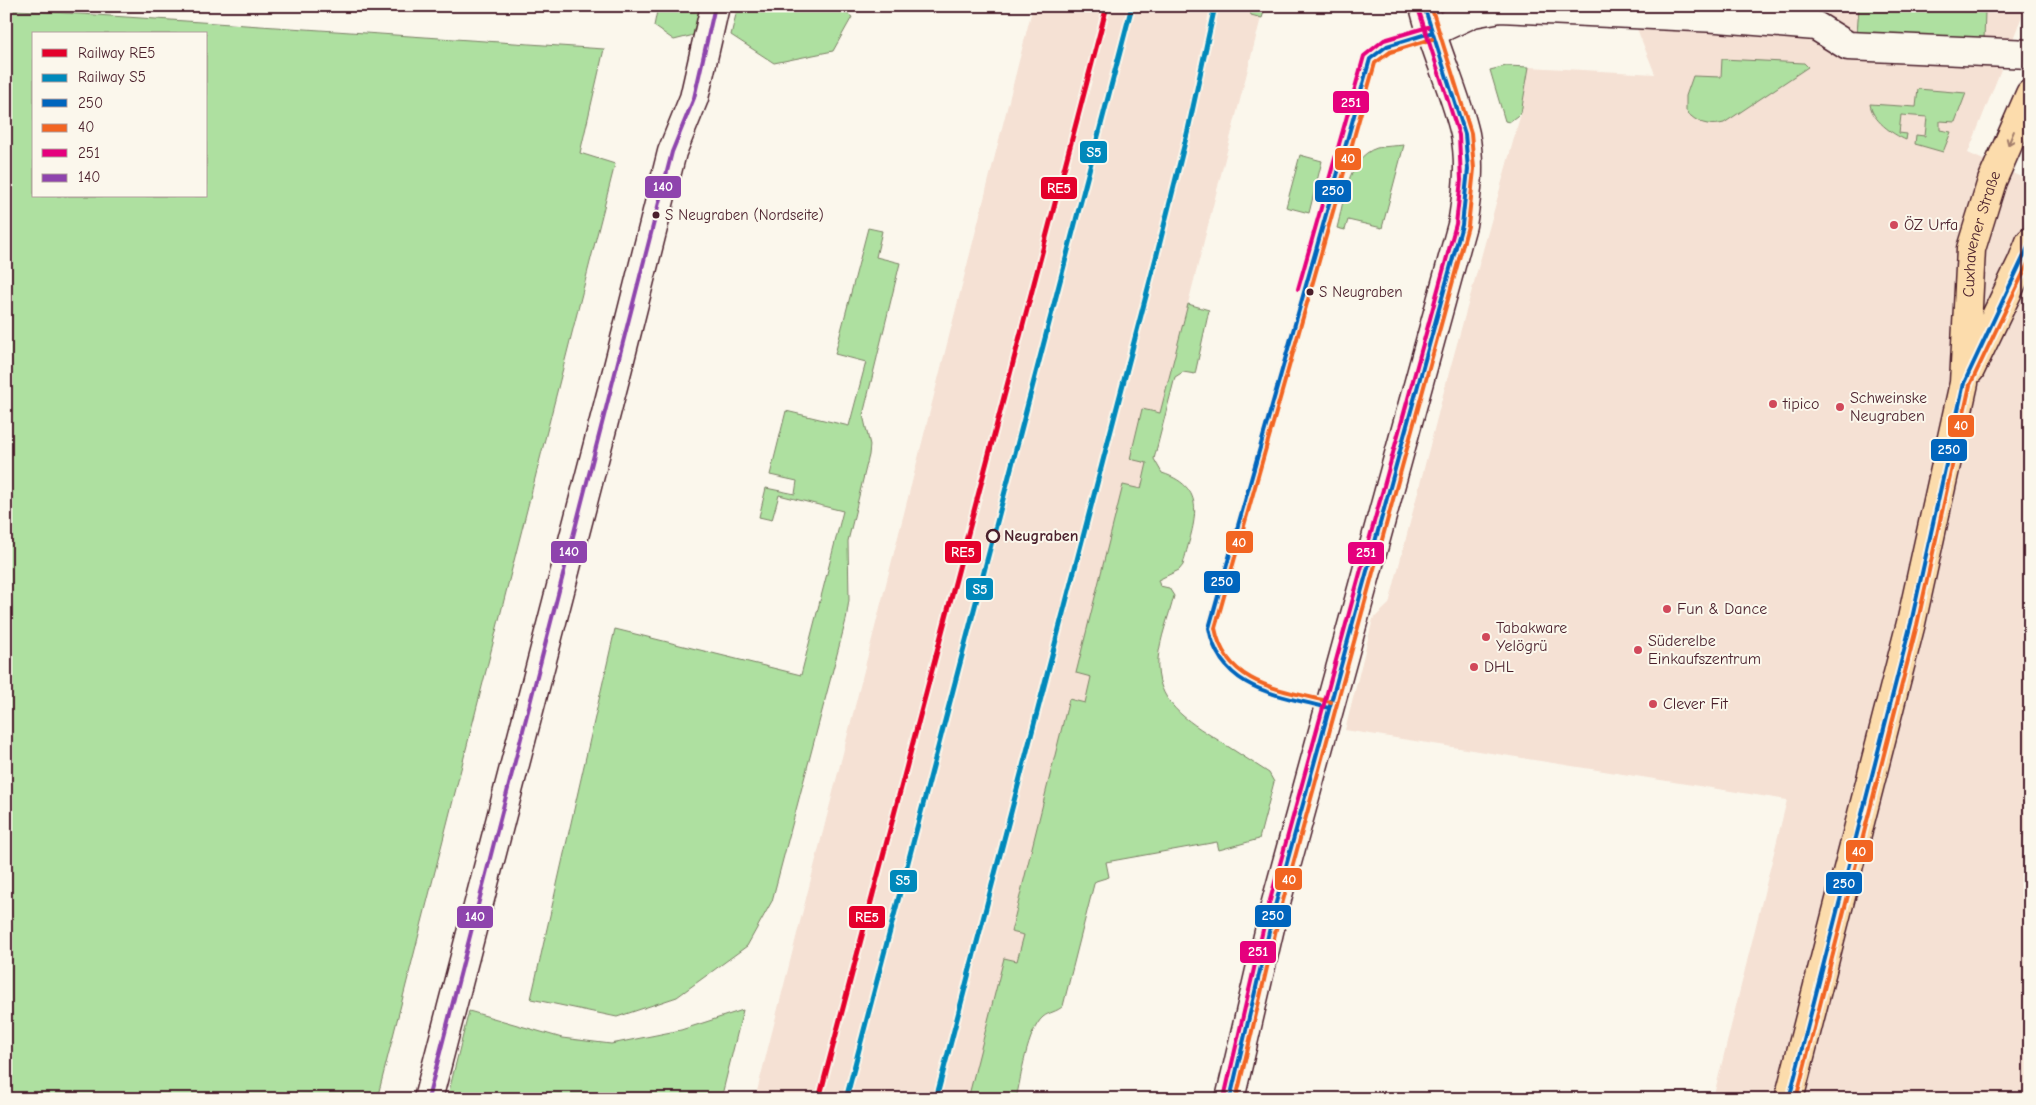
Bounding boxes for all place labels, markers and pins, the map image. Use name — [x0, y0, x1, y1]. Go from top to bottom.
place label: S Neugraben (Nordseite) — [665, 206, 824, 224]
marker: S Neugraben (Nordseite) — [651, 210, 661, 220]
place label: ÖZ Urfa — [1904, 216, 1958, 234]
marker: ÖZ Urfa — [1888, 219, 1900, 231]
place label: S Neugraben — [1319, 283, 1403, 301]
marker: S Neugraben — [1305, 287, 1315, 297]
place label: Schweinske Neugraben — [1850, 389, 1927, 425]
place label: tipico — [1782, 395, 1820, 413]
marker: tipico — [1767, 398, 1779, 410]
marker: Schweinske Neugraben — [1834, 401, 1846, 413]
place label: Neugraben — [1004, 527, 1078, 545]
marker: Neugraben — [986, 529, 1000, 543]
place label: Fun & Dance — [1677, 600, 1767, 618]
marker: Fun & Dance — [1661, 603, 1673, 615]
place label: Tabakware Yelögrü — [1496, 619, 1567, 655]
marker: Tabakware Yelögrü — [1480, 631, 1492, 643]
place label: Süderelbe Einkaufszentrum — [1648, 632, 1761, 668]
marker: Süderelbe Einkaufszentrum — [1632, 644, 1644, 656]
place label: DHL — [1484, 658, 1514, 676]
marker: DHL — [1468, 661, 1480, 673]
place label: Clever Fit — [1663, 695, 1728, 713]
marker: Clever Fit — [1647, 698, 1659, 710]

